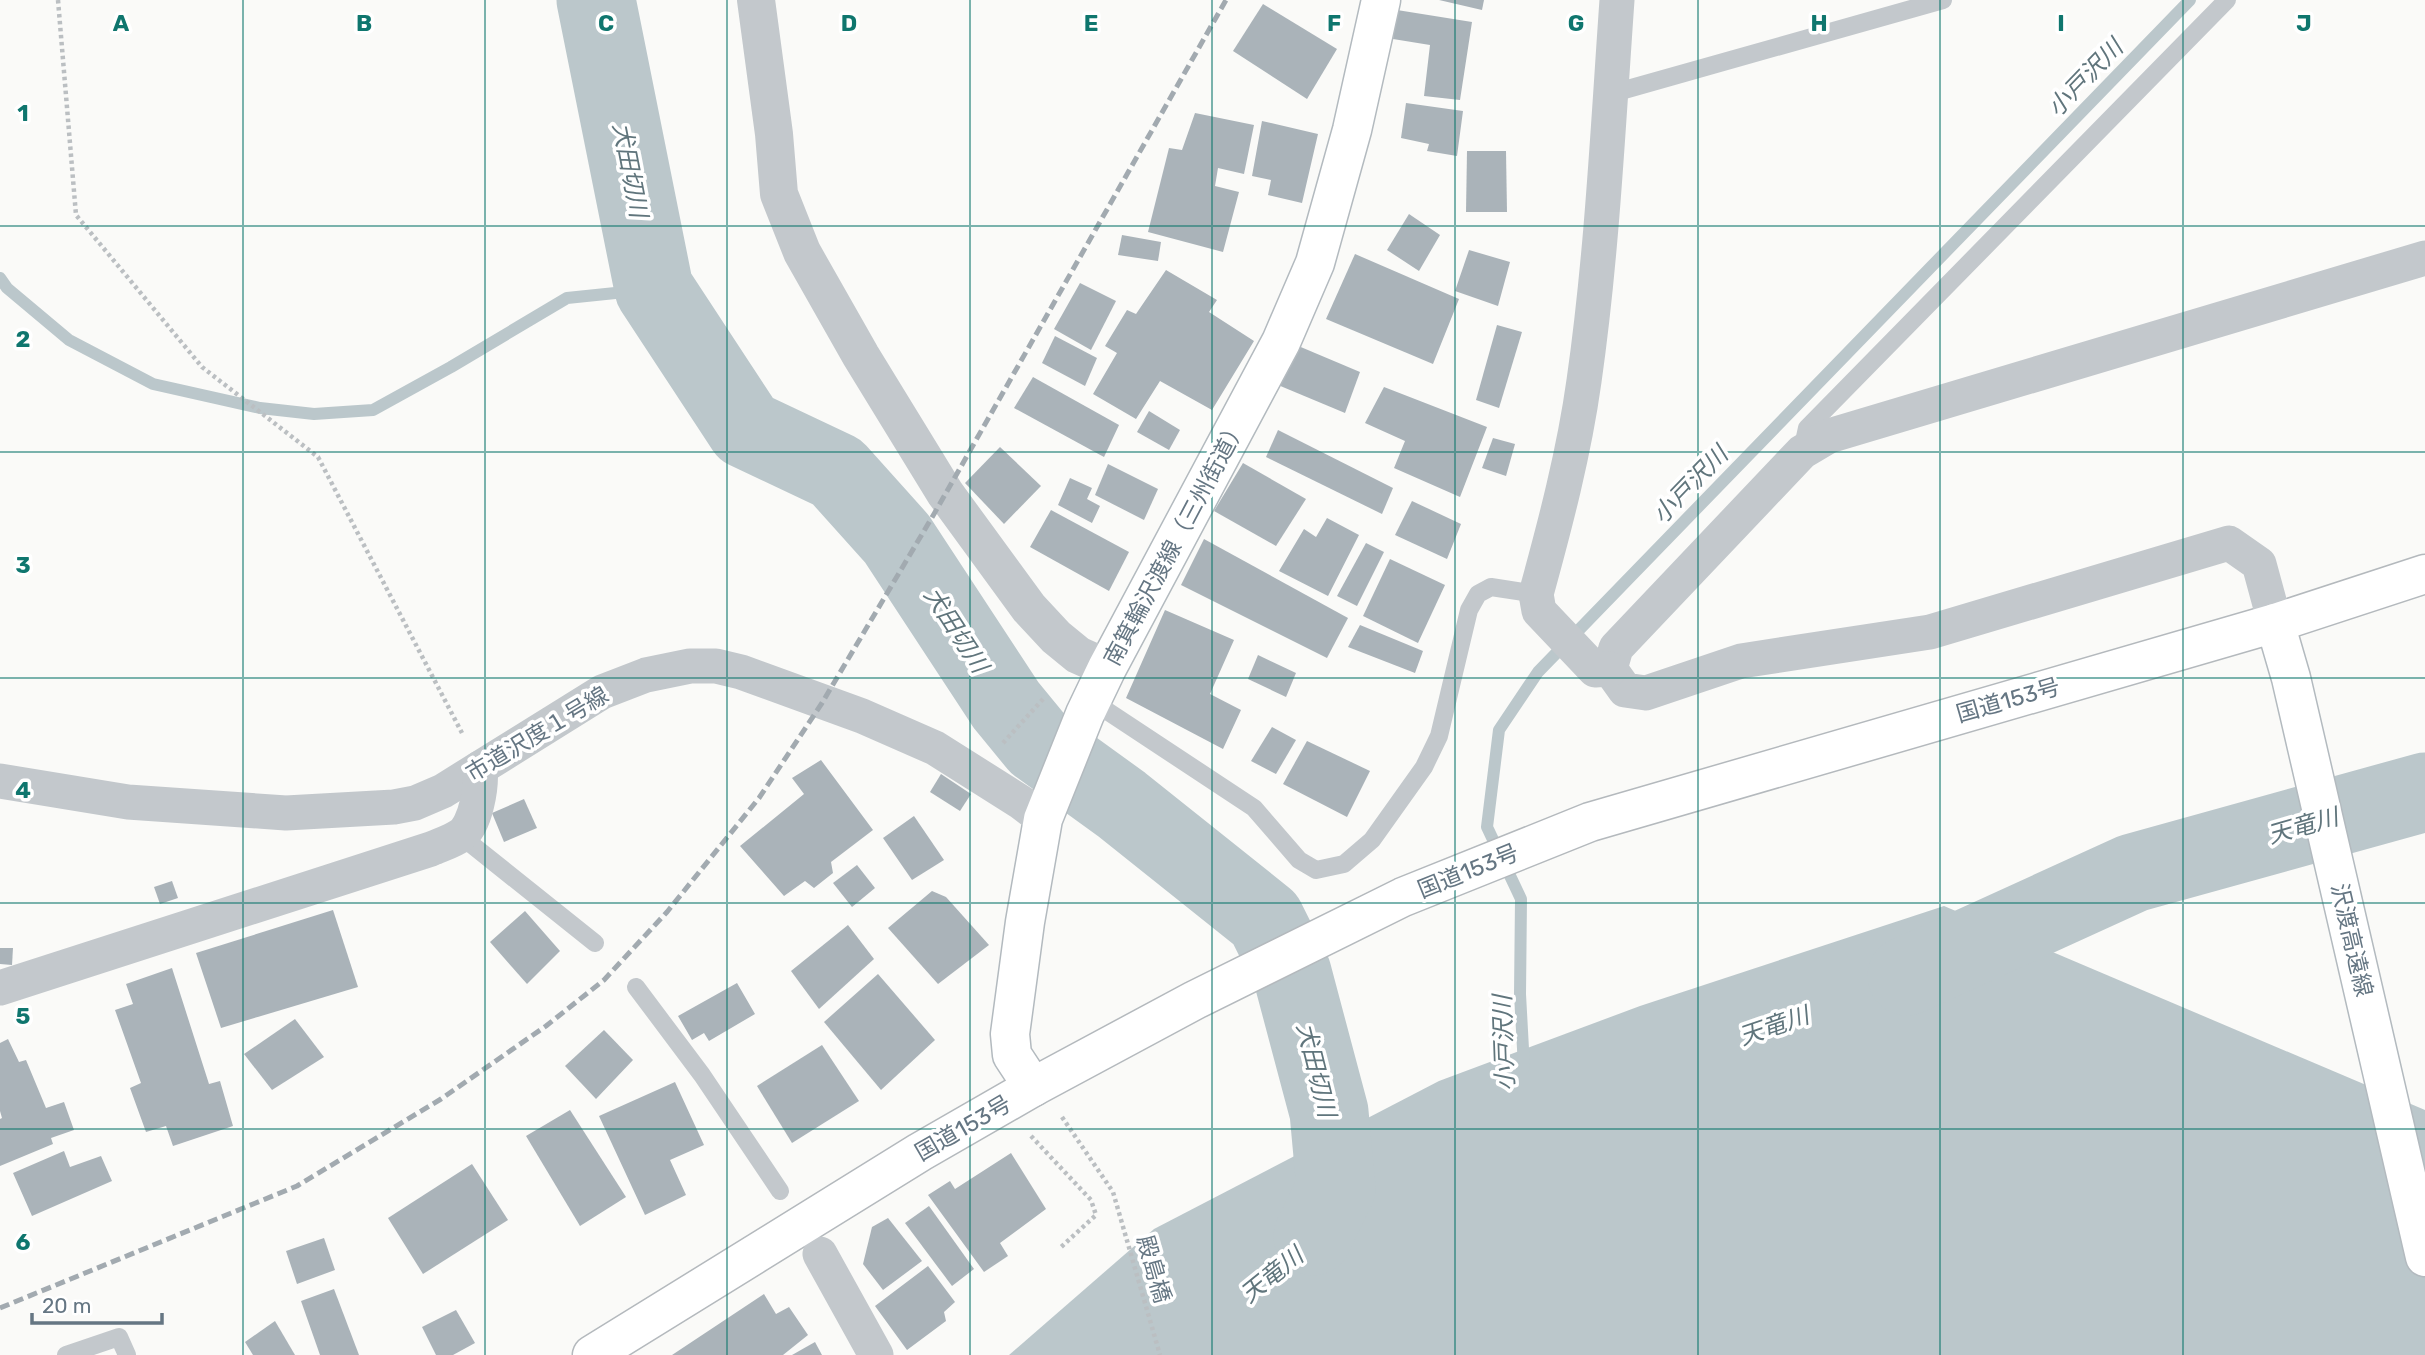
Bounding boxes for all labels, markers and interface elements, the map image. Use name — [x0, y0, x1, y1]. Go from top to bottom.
text: A — [113, 9, 130, 37]
text: B — [356, 9, 372, 37]
text: C — [598, 9, 614, 37]
text: D — [841, 9, 857, 37]
text: E — [1084, 9, 1098, 37]
text: F — [1327, 9, 1341, 37]
text: G — [1568, 9, 1584, 37]
text: H — [1810, 9, 1828, 37]
text: I — [2057, 9, 2065, 37]
text: J — [2296, 9, 2312, 37]
water label: 小戸沢川 — [2042, 32, 2130, 122]
text: 1 — [17, 99, 29, 127]
water label: 犬田切川 — [607, 120, 653, 223]
text: 2 — [16, 325, 30, 353]
street label: 南箕輪沢渡線（三州街道） — [1098, 414, 1252, 670]
water label: 小戸沢川 — [1647, 439, 1735, 529]
text: 3 — [15, 551, 31, 579]
water label: 犬田切川 — [918, 582, 996, 680]
street label: 国道153号 — [1953, 672, 2063, 728]
street label: 市道沢度１号線 — [461, 681, 613, 787]
text: 4 — [15, 776, 31, 804]
water label: 天竜川 — [2265, 802, 2344, 849]
street label: 国道153号 — [1413, 838, 1523, 904]
street label: 沢渡高遠線 — [2325, 881, 2379, 999]
water label: 小戸沢川 — [1488, 992, 1520, 1091]
water label: 天竜川 — [1735, 1000, 1815, 1051]
text: 5 — [16, 1002, 31, 1030]
water label: 犬田切川 — [1291, 1020, 1342, 1123]
street label: 国道153号 — [910, 1089, 1016, 1167]
text: 6 — [16, 1228, 31, 1256]
street label: 殿島橋 — [1131, 1232, 1177, 1306]
water label: 天竜川 — [1235, 1240, 1311, 1309]
scale bar — [32, 1282, 161, 1326]
text: 20 m — [42, 1293, 91, 1318]

